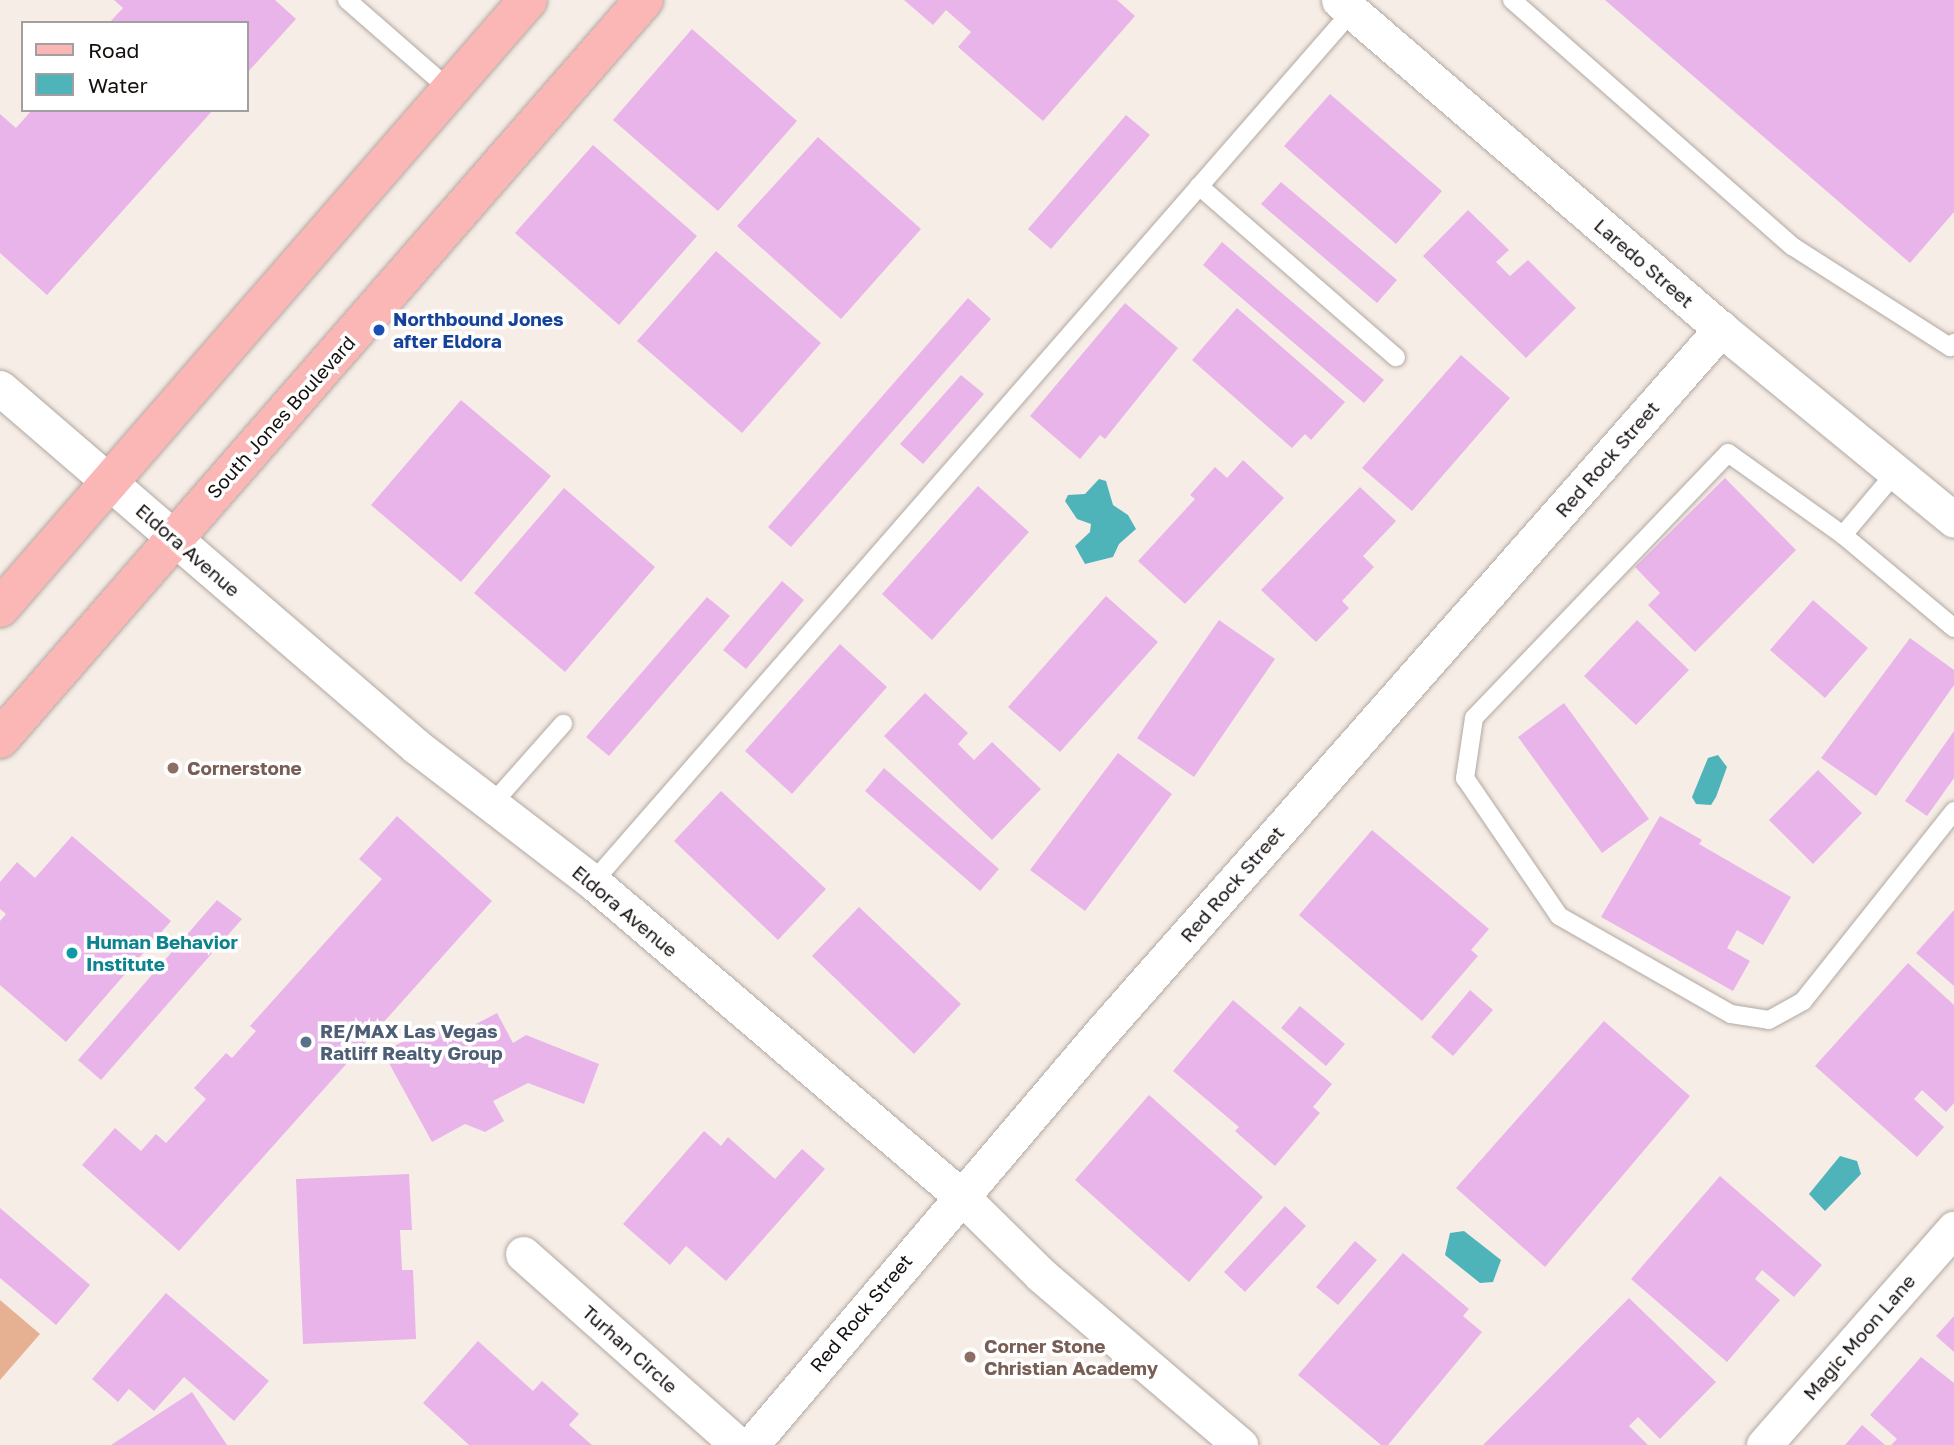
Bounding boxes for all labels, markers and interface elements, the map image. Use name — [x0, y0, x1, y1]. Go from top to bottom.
legend — [21, 21, 248, 112]
text: Road — [88, 37, 139, 63]
text: Water — [88, 72, 148, 98]
street label: Laredo Street — [1590, 214, 1698, 312]
place label: Northbound Jones after Eldora — [393, 308, 564, 352]
marker: Northbound Jones after Eldora — [371, 322, 387, 338]
street label: South Jones Boulevard — [202, 331, 360, 503]
street label: Red Rock Street — [1550, 396, 1664, 522]
street label: Eldora Avenue — [131, 499, 245, 601]
place label: Cornerstone — [187, 757, 302, 779]
marker: Cornerstone — [165, 760, 181, 776]
street label: Red Rock Street — [1175, 821, 1289, 947]
street label: Eldora Avenue — [568, 860, 682, 962]
place label: Human Behavior Institute — [86, 931, 238, 975]
marker: Human Behavior Institute — [64, 945, 80, 961]
place label: RE/MAX Las Vegas Ratliff Realty Group — [320, 1020, 503, 1064]
marker: RE/MAX Las Vegas Ratliff Realty Group — [298, 1034, 314, 1050]
street label: Red Rock Street — [805, 1250, 917, 1376]
street label: Magic Moon Lane — [1798, 1270, 1920, 1404]
street label: Turhan Circle — [578, 1300, 682, 1398]
place label: Corner Stone Christian Academy — [984, 1335, 1158, 1379]
marker: Corner Stone Christian Academy — [962, 1349, 978, 1365]

